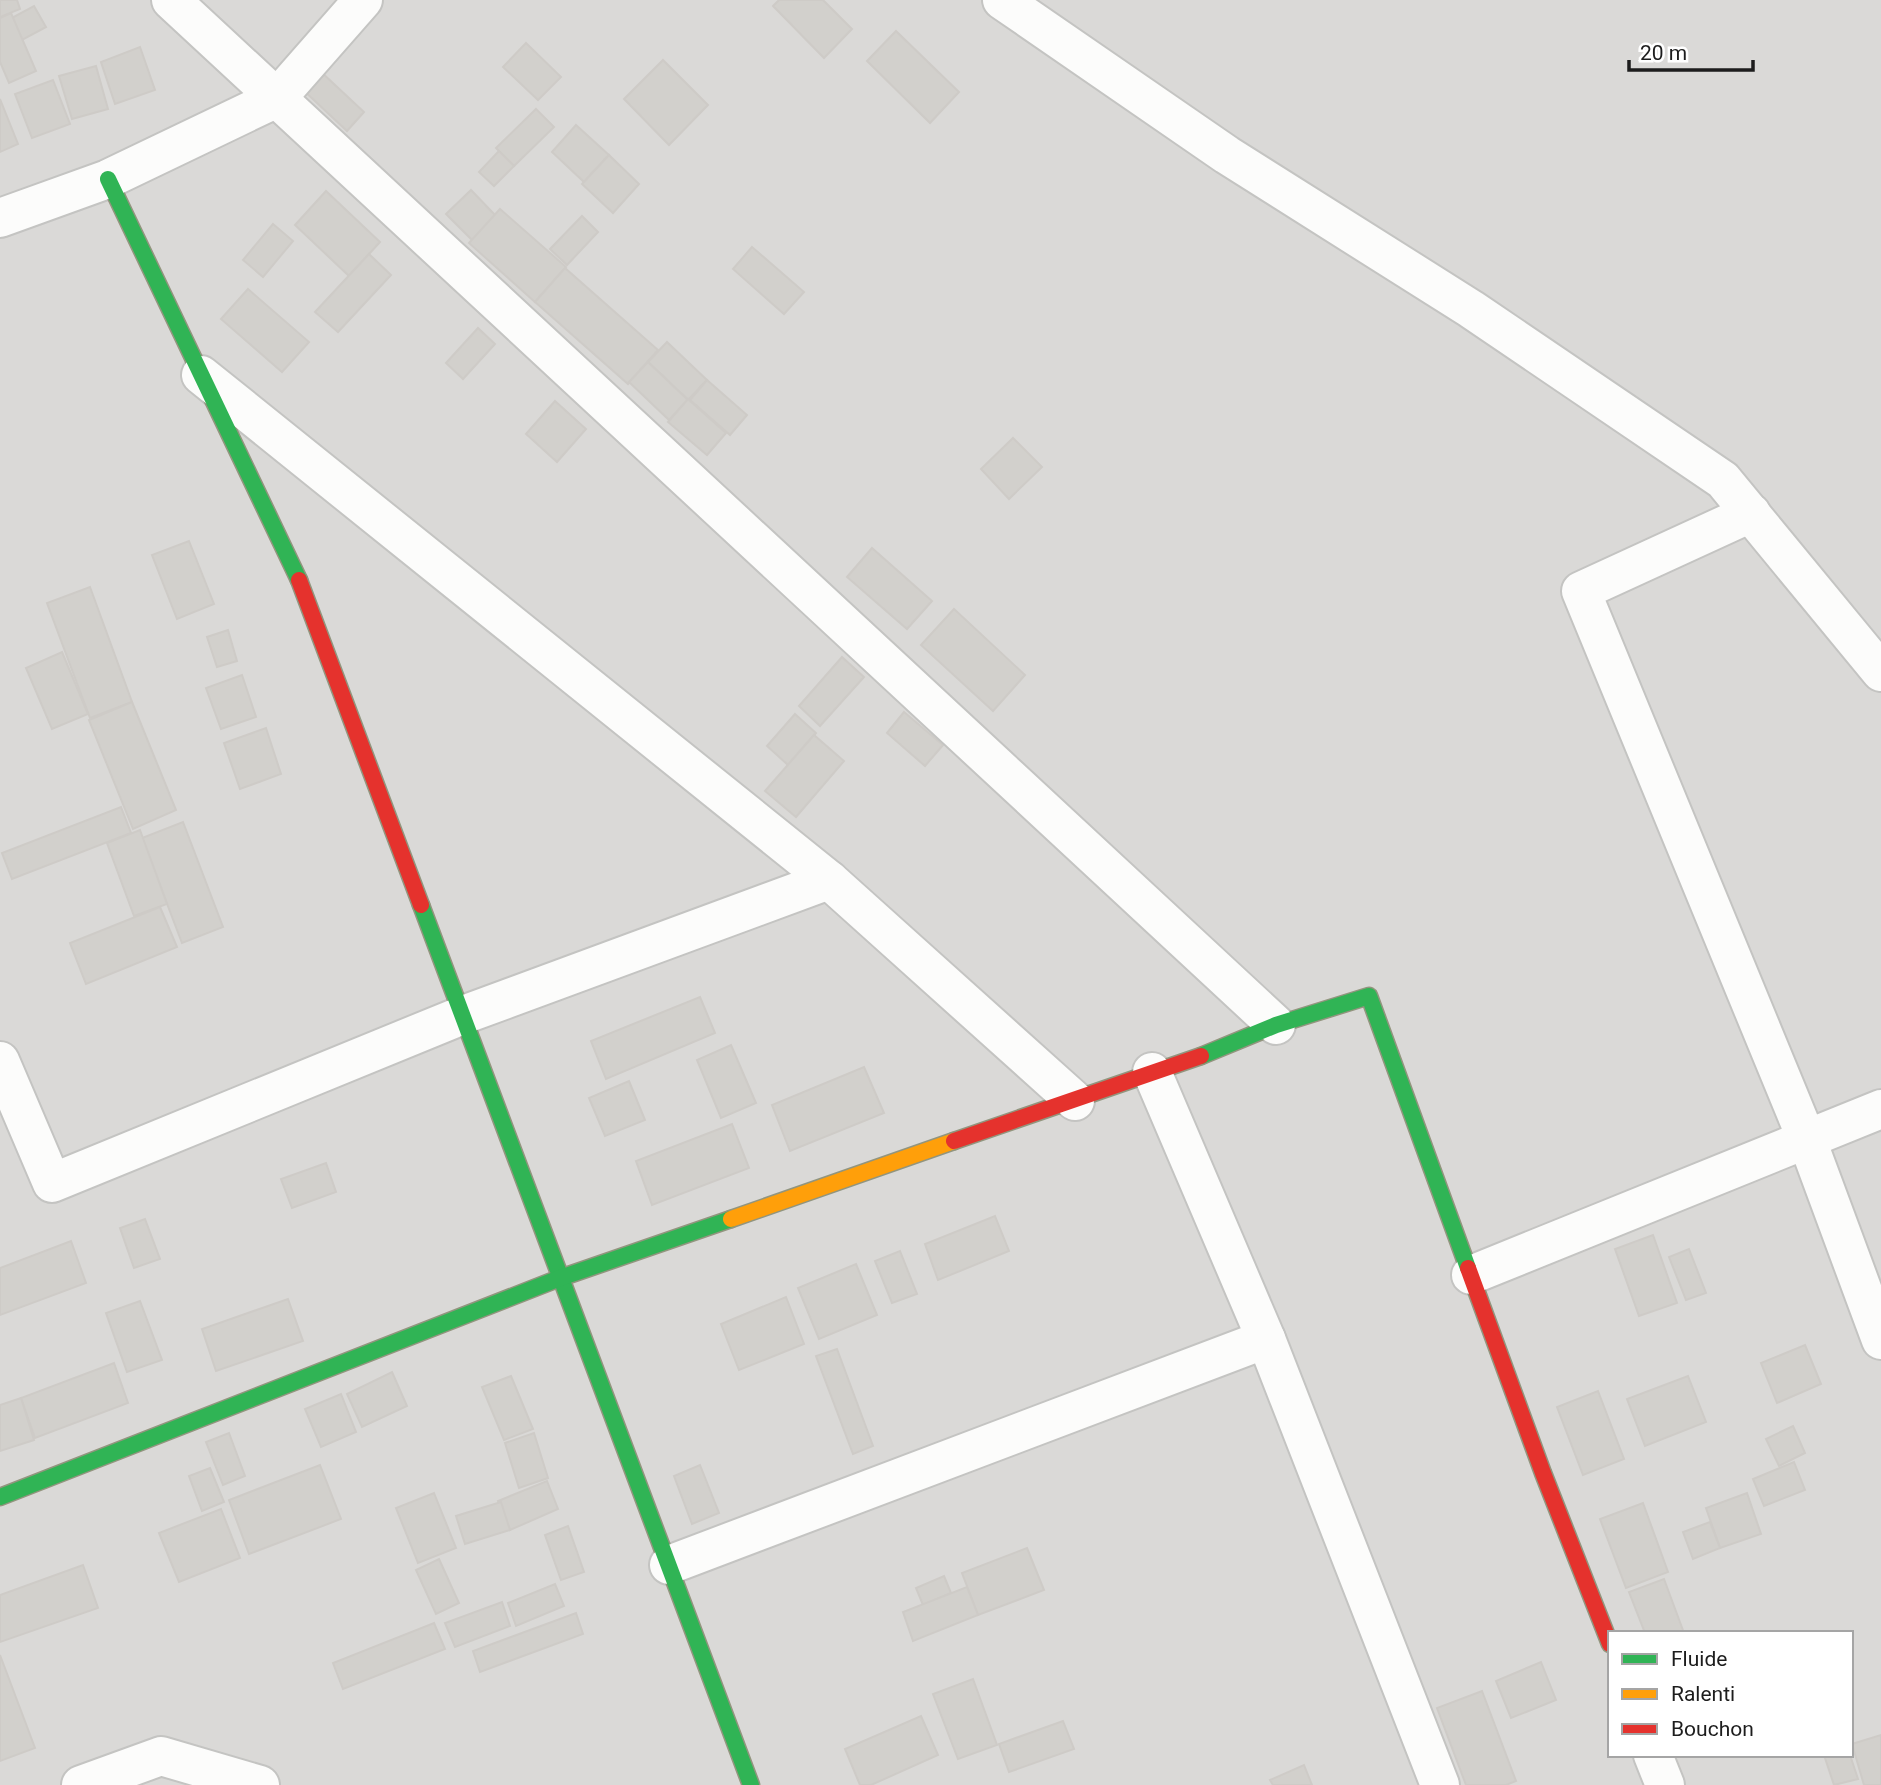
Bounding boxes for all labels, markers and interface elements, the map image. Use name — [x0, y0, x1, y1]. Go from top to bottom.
scale bar — [1629, 28, 1753, 72]
text: 20 m — [1640, 41, 1687, 65]
legend — [1608, 1631, 1853, 1757]
text: Fluide — [1671, 1647, 1727, 1671]
text: Ralenti — [1671, 1682, 1735, 1706]
text: Bouchon — [1671, 1717, 1754, 1741]

